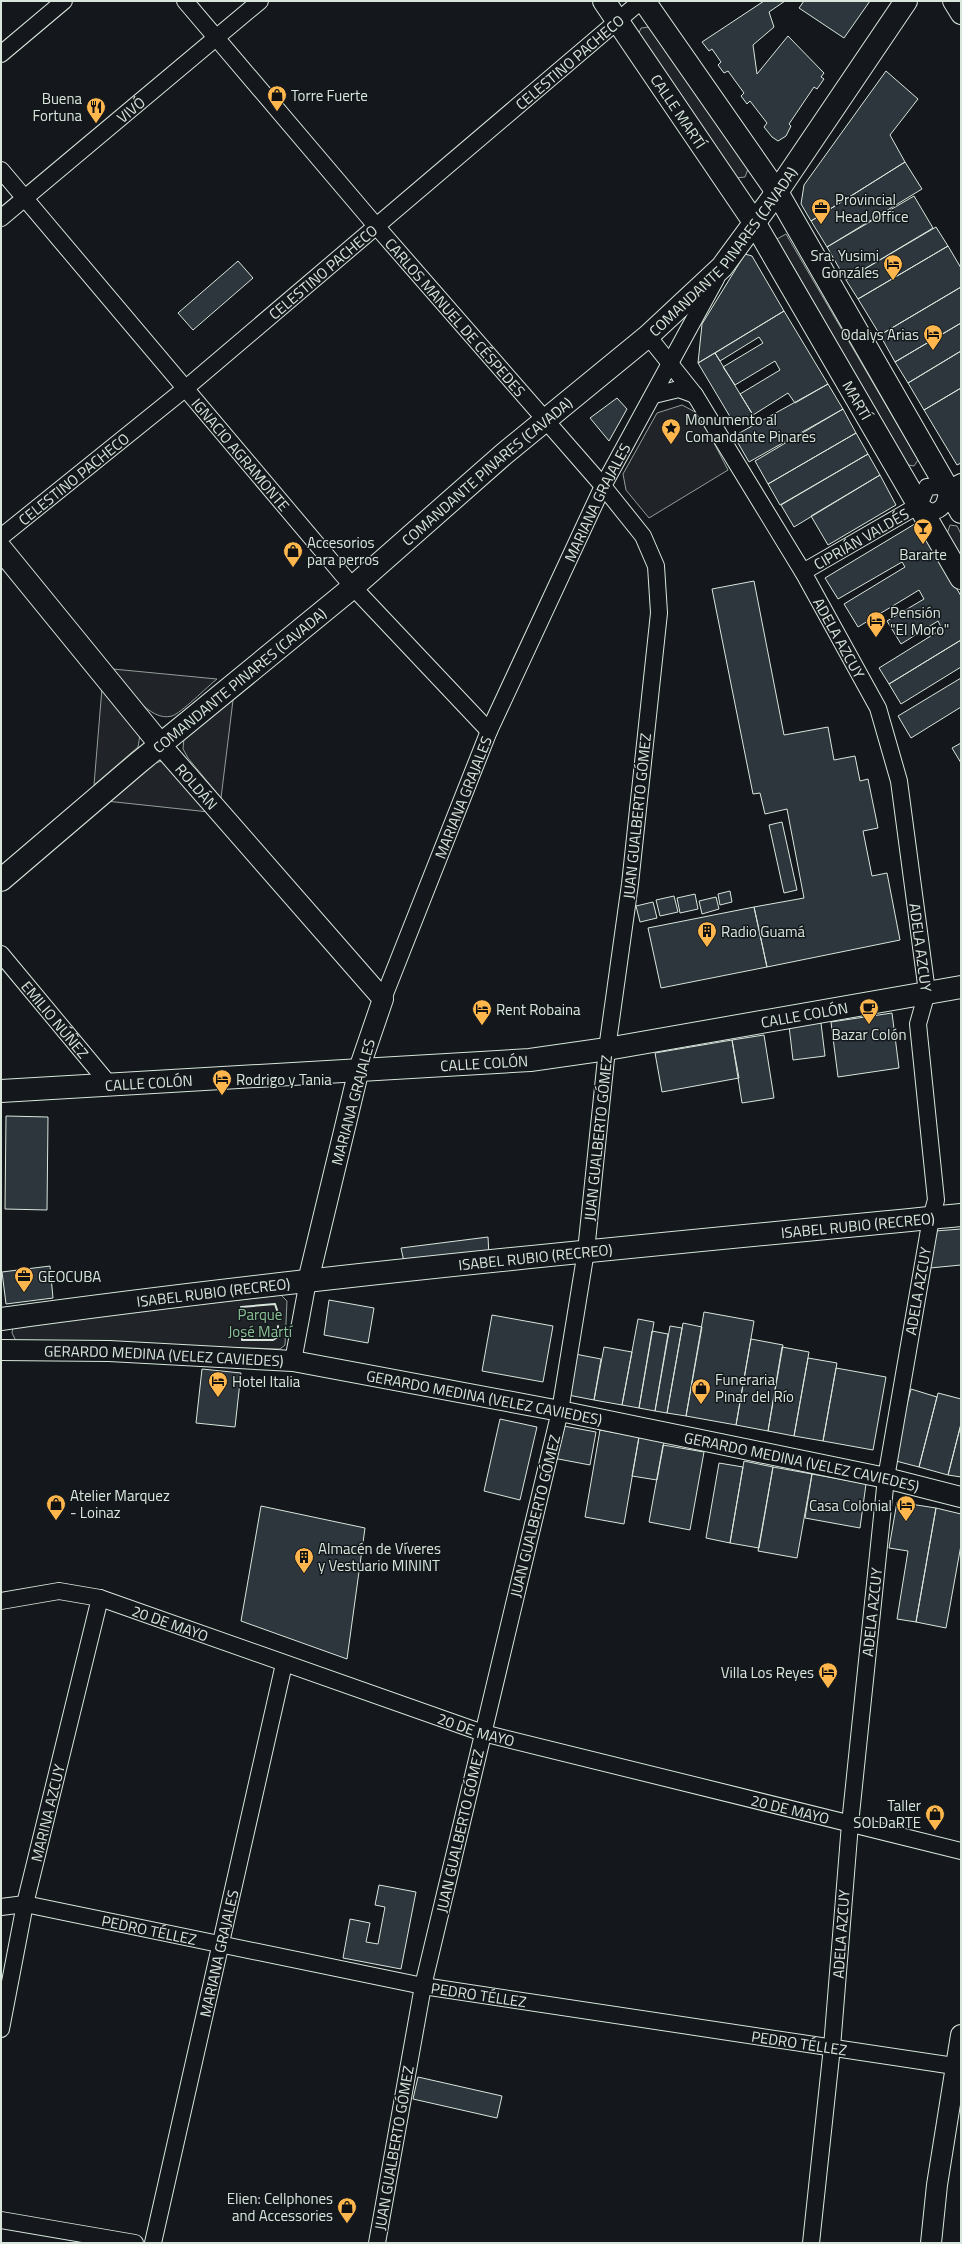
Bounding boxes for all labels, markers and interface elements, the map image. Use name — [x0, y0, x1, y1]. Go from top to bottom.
street label: CELESTINO PACHECO — [510, 9, 629, 115]
street label: CALLE MARTÍ — [645, 69, 712, 153]
shop icon: Torre Fuerte — [266, 84, 288, 112]
place label: Torre Fuerte — [291, 84, 368, 107]
place label: Buena Fortuna — [32, 87, 82, 127]
street label: VIVÓ — [111, 91, 150, 128]
restaurant icon: Buena Fortuna — [85, 96, 107, 124]
street label: COMANDANTE PINARES (CAVADA) — [643, 162, 803, 341]
place label: Provincial Head Office — [835, 188, 909, 228]
office icon: Provincial Head Office — [810, 197, 832, 225]
street label: CELESTINO PACHECO — [263, 219, 382, 325]
street label: CARLOS MANUEL DE CÉSPEDES — [380, 233, 531, 401]
place label: Sra. Yusimi Gonzáles — [810, 244, 879, 284]
hotel icon: Sra. Yusimi Gonzáles — [882, 253, 904, 281]
place label: Odalys Arias — [841, 323, 919, 346]
hotel icon: Odalys Arias — [922, 323, 944, 351]
street label: MARTÍ — [837, 376, 878, 424]
street label: COMANDANTE PINARES (CAVADA) — [396, 391, 577, 551]
street label: IGNACIO AGRAMONTE — [186, 393, 296, 516]
place label: Monumento al Comandante Pinares — [685, 408, 816, 448]
place icon: Monumento al Comandante Pinares — [660, 417, 682, 445]
street label: CELESTINO PACHECO — [13, 427, 134, 530]
street label: MARIANA GRAJALES — [558, 439, 636, 566]
street label: CIPRIÁN VALDÉS — [809, 502, 913, 575]
bar icon: Bararte — [912, 517, 934, 545]
place label: Accesorios para perros — [307, 531, 379, 571]
shop icon: Accesorios para perros — [282, 540, 304, 568]
place label: Bararte — [899, 543, 947, 566]
street label: ADELA AZCUY — [808, 593, 871, 682]
place label: Pensión "El Moro" — [890, 601, 949, 641]
street label: COMANDANTE PINARES (CAVADA) — [147, 602, 331, 758]
hotel icon: Pensión "El Moro" — [865, 610, 887, 638]
street label: JUAN GUALBERTO GÓMEZ — [617, 732, 657, 900]
street label: MARIANA GRAJALES — [428, 733, 497, 862]
street label: ROLDÁN — [170, 758, 224, 814]
street label: ADELA AZCUY — [904, 902, 938, 993]
building icon: Radio Guamá — [696, 920, 718, 948]
place label: Radio Guamá — [721, 920, 805, 943]
street label: EMILIO NÚÑEZ — [16, 975, 95, 1063]
street label: CALLE COLÓN — [759, 996, 850, 1033]
cafe icon: Bazar Colón — [858, 997, 880, 1025]
hotel icon: Rent Robaina — [471, 998, 493, 1026]
place label: Rent Robaina — [496, 998, 581, 1021]
place label: Bazar Colón — [832, 1023, 906, 1046]
street label: MARIANA GRAJALES — [325, 1036, 381, 1168]
street label: CALLE COLÓN — [440, 1049, 529, 1077]
street label: JUAN GUALBERTO GÓMEZ — [578, 1054, 618, 1222]
street label: CALLE COLÓN — [104, 1068, 193, 1096]
hotel icon: Rodrigo y Tania — [211, 1068, 233, 1096]
place label: Rodrigo y Tania — [236, 1068, 332, 1091]
street label: ISABEL RUBIO (RECREO) — [780, 1206, 936, 1244]
street label: ISABEL RUBIO (RECREO) — [457, 1237, 613, 1276]
street label: ADELA AZCUY — [899, 1245, 937, 1337]
office icon: GEOCUBA — [13, 1265, 35, 1293]
place label: GEOCUBA — [38, 1265, 101, 1288]
street label: ISABEL RUBIO (RECREO) — [135, 1271, 291, 1313]
park label: Parque José Martí — [228, 1303, 294, 1343]
street label: GERARDO MEDINA (VELEZ CAVIEDES) — [44, 1339, 284, 1372]
street label: GERARDO MEDINA (VELEZ CAVIEDES) — [364, 1363, 604, 1431]
place label: Funeraria Pinar del Río — [715, 1368, 794, 1408]
hotel icon: Hotel Italia — [207, 1370, 229, 1398]
place label: Hotel Italia — [232, 1370, 301, 1393]
shop icon: Funeraria Pinar del Río — [690, 1377, 712, 1405]
street label: GERARDO MEDINA (VELEZ CAVIEDES) — [682, 1425, 922, 1498]
street label: JUAN GUALBERTO GÓMEZ — [504, 1432, 566, 1600]
place label: Atelier Marquez - Loinaz — [70, 1484, 170, 1524]
shop icon: Atelier Marquez - Loinaz — [45, 1493, 67, 1521]
place label: Casa Colonial — [809, 1494, 892, 1517]
hotel icon: Casa Colonial — [895, 1494, 917, 1522]
place label: Almacén de Víveres y Vestuario MININT — [318, 1537, 441, 1577]
building icon: Almacén de Víveres y Vestuario MININT — [293, 1546, 315, 1574]
street label: ADELA AZCUY — [856, 1566, 888, 1658]
street label: 20 DE MAYO — [129, 1599, 212, 1647]
place label: Villa Los Reyes — [721, 1661, 814, 1684]
hotel icon: Villa Los Reyes — [817, 1661, 839, 1689]
street label: 20 DE MAYO — [434, 1706, 517, 1752]
street label: JUAN GUALBERTO GÓMEZ — [430, 1747, 490, 1915]
street label: MARINA AZCUY — [24, 1762, 70, 1864]
street label: 20 DE MAYO — [749, 1788, 832, 1830]
place label: Taller SOLDaRTE — [853, 1794, 921, 1834]
shop icon: Taller SOLDaRTE — [924, 1803, 946, 1831]
street label: MARIANA GRAJALES — [193, 1887, 244, 2019]
street label: ADELA AZCUY — [826, 1889, 856, 1979]
street label: PEDRO TÉLLEZ — [100, 1909, 199, 1951]
street label: PEDRO TÉLLEZ — [430, 1976, 528, 2013]
street label: PEDRO TÉLLEZ — [750, 2024, 849, 2061]
street label: JUAN GUALBERTO GÓMEZ — [368, 2064, 420, 2232]
place label: Elien: Cellphones and Accessories — [227, 2187, 333, 2227]
shop icon: Elien: Cellphones and Accessories — [336, 2196, 358, 2224]

